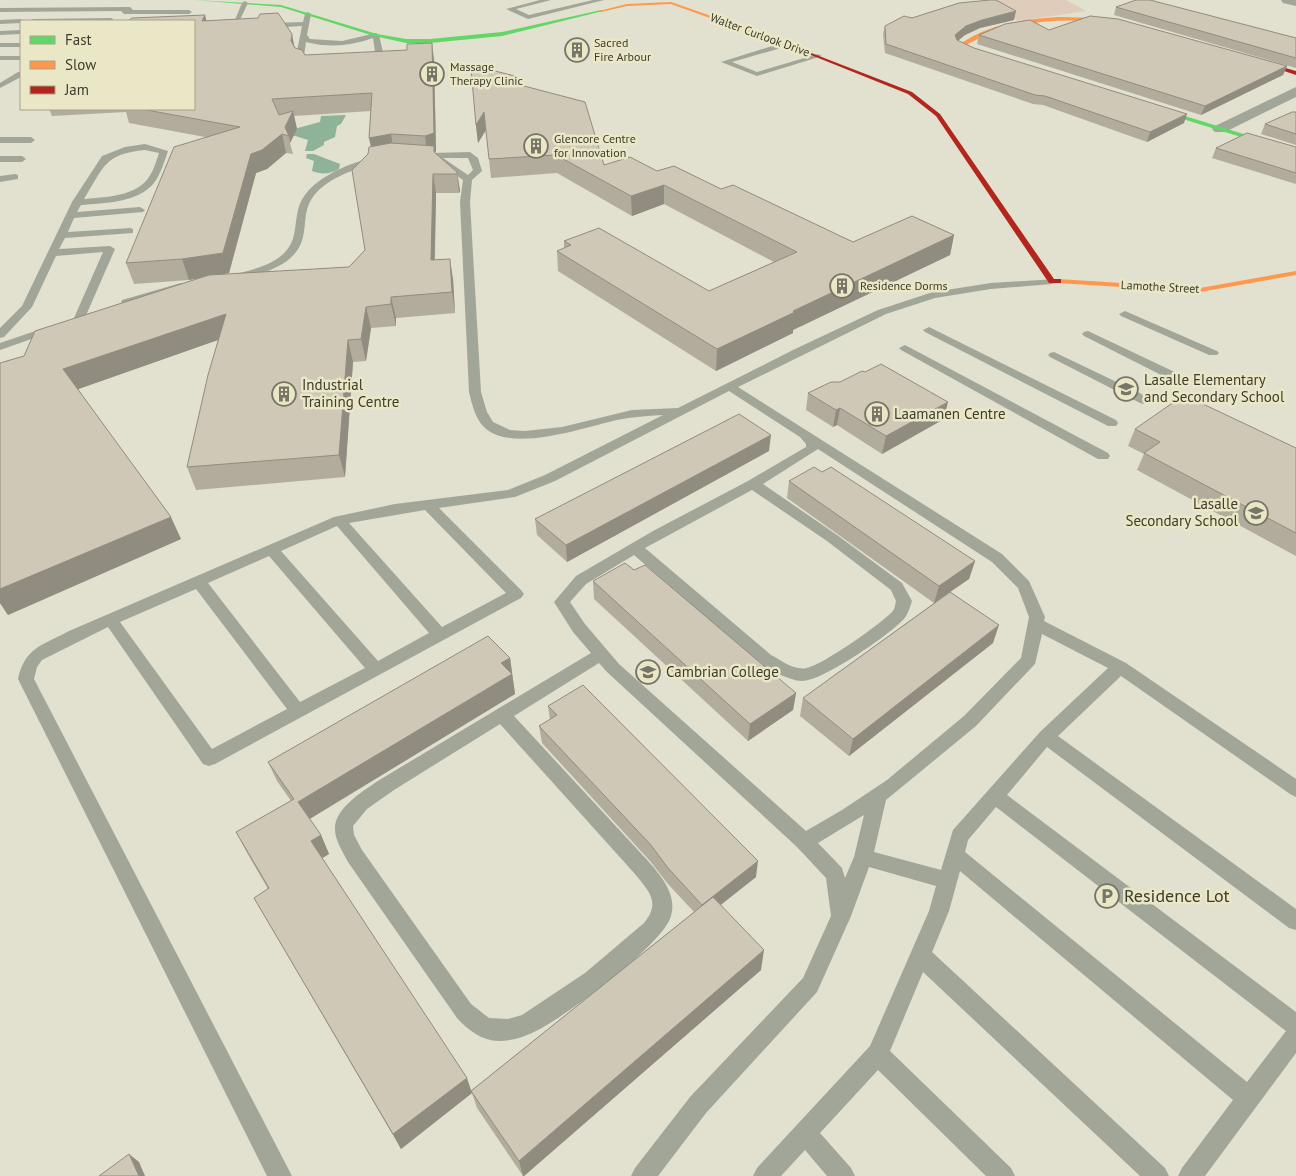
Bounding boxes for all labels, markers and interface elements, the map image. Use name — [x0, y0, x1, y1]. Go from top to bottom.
street label: Walter Curlook Drive — [708, 9, 812, 60]
legend — [20, 20, 195, 110]
text: Fast — [65, 30, 92, 49]
place label: Sacred Fire Arbour — [594, 35, 651, 64]
building icon: Sacred Fire Arbour — [564, 37, 590, 63]
text: Slow — [65, 55, 96, 74]
place label: Massage Therapy Clinic — [450, 59, 523, 88]
building icon: Massage Therapy Clinic — [419, 61, 445, 87]
text: Jam — [64, 80, 89, 99]
place label: Glencore Centre for Innovation — [554, 131, 636, 160]
building icon: Glencore Centre for Innovation — [523, 133, 549, 159]
building icon: Residence Dorms — [829, 273, 855, 299]
street label: Lamothe Street — [1120, 277, 1200, 296]
place label: Residence Dorms — [860, 278, 948, 293]
place label: Lasalle Elementary and Secondary School — [1144, 370, 1285, 406]
place label: Industrial Training Centre — [302, 375, 399, 411]
school or university icon: Lasalle Elementary and Secondary School — [1113, 376, 1139, 402]
building icon: Industrial Training Centre — [271, 381, 297, 407]
building icon: Laamanen Centre — [864, 401, 890, 427]
place label: Laamanen Centre — [894, 404, 1006, 423]
place label: Lasalle Secondary School — [1125, 494, 1239, 530]
school or university icon: Lasalle Secondary School — [1243, 500, 1269, 526]
school or university icon: Cambrian College — [635, 659, 661, 685]
place label: Cambrian College — [666, 662, 779, 681]
parking icon: Residence Lot — [1094, 883, 1120, 909]
place label: Residence Lot — [1124, 884, 1230, 907]

